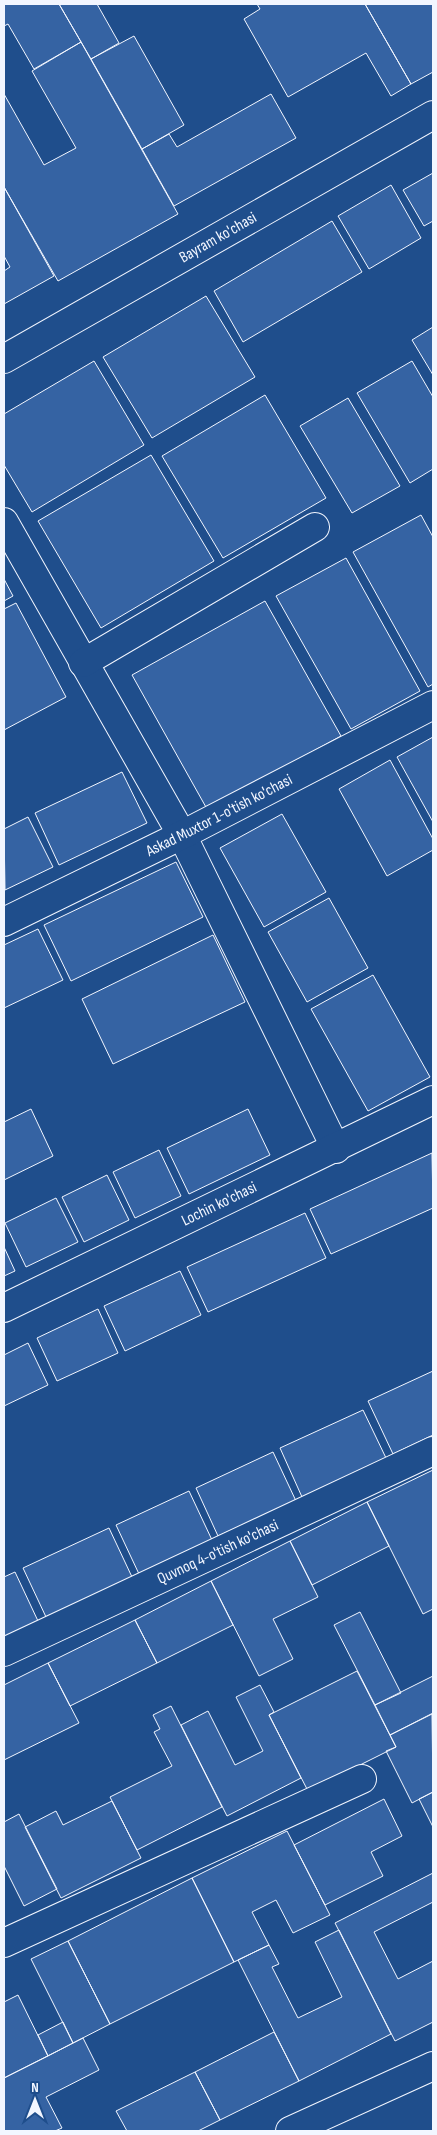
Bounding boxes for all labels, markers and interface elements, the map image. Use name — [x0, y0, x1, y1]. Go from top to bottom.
street label: Bayram ko'chasi — [176, 208, 260, 267]
street label: Askad Muxtor 1-o'tish ko'chasi — [142, 770, 295, 861]
street label: Lochin ko'chasi — [178, 1177, 260, 1230]
street label: Quvnoq 4-o'tish ko'chasi — [154, 1515, 281, 1588]
north arrow — [10, 2075, 60, 2125]
text: N — [31, 2079, 39, 2096]

